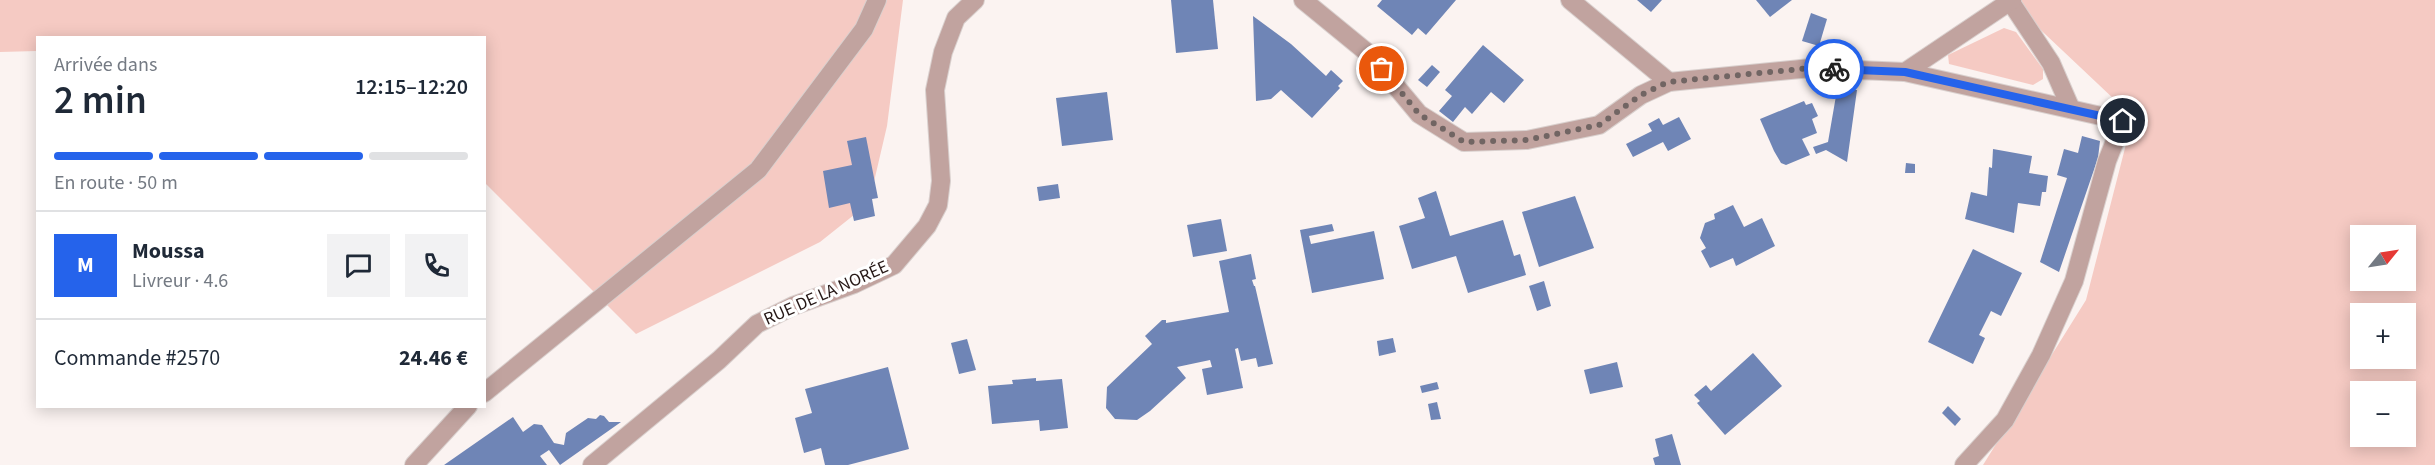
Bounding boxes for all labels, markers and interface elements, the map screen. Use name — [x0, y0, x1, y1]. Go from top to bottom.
courier — [1804, 39, 1864, 99]
pin — [1356, 43, 1407, 94]
text: Arrivée dans — [54, 51, 157, 79]
icon: bag — [1365, 52, 1398, 85]
icon: bike — [1818, 53, 1851, 86]
text: 12:15–12:20 — [355, 71, 468, 103]
text: 2 min — [54, 73, 147, 129]
pin — [2097, 95, 2148, 146]
icon: home — [2106, 104, 2139, 137]
text: En route · 50 m — [54, 169, 178, 197]
north arrow — [2350, 225, 2416, 291]
map controls — [2350, 225, 2416, 447]
button: chat — [327, 234, 390, 297]
button: phone — [405, 234, 468, 297]
text: Moussa — [132, 235, 205, 267]
text: M — [77, 249, 94, 281]
street label: RUE DE LA NORÉE — [760, 254, 892, 332]
text: Livreur · 4.6 — [132, 267, 228, 295]
button: + — [2350, 303, 2416, 369]
text: Commande #2570 — [54, 342, 220, 374]
text: 24.46 € — [399, 342, 468, 374]
button: − — [2350, 381, 2416, 447]

